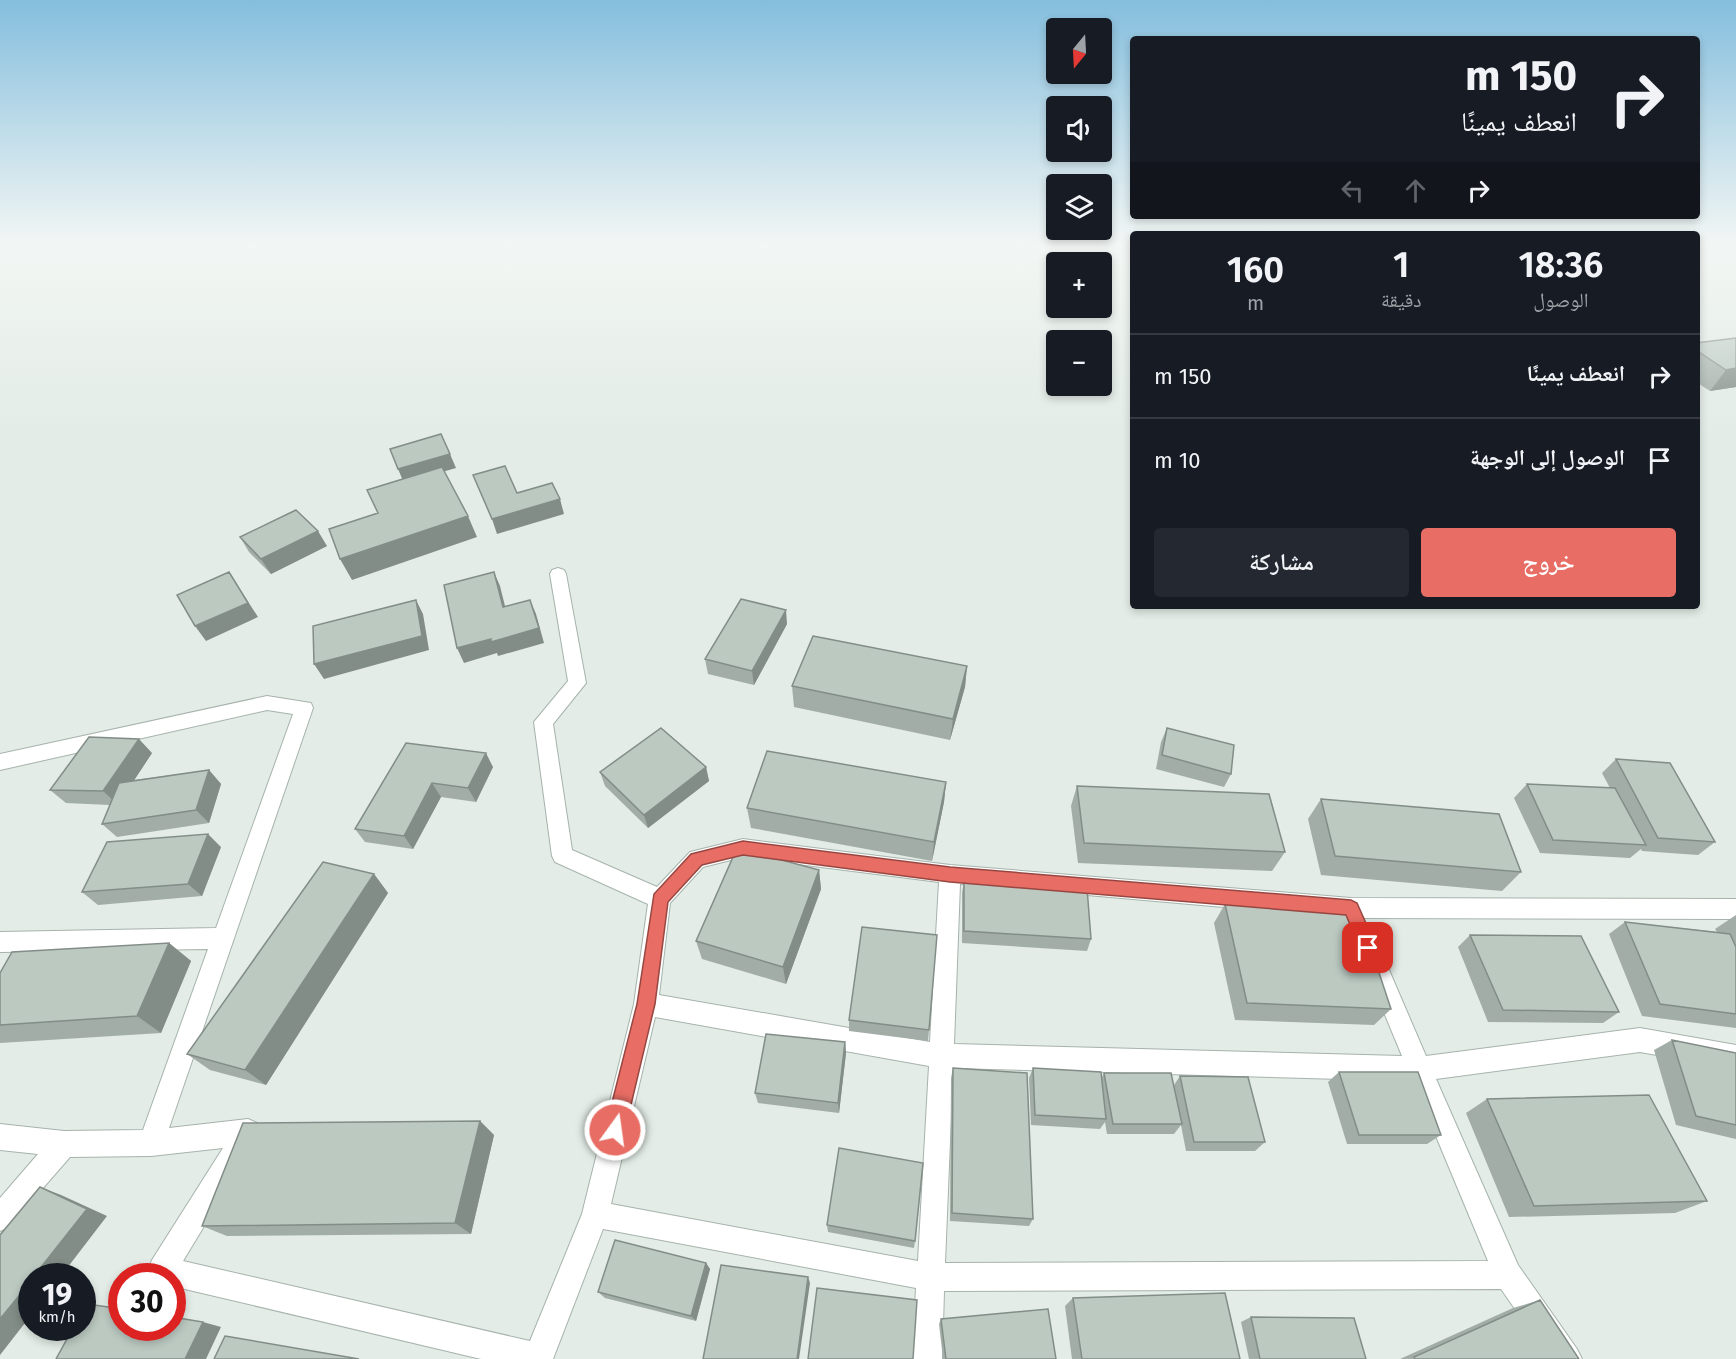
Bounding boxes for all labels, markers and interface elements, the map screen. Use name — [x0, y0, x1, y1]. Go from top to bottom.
north arrow — [1046, 18, 1112, 84]
map controls — [1046, 18, 1112, 396]
text: 150 m — [1465, 51, 1577, 101]
icon: right — [1598, 60, 1676, 138]
button: sound — [1046, 96, 1112, 162]
text: انعطف يمينًا — [1461, 106, 1577, 138]
button: layers — [1046, 174, 1112, 240]
icon: left — [1336, 174, 1369, 207]
icon: ahead — [1399, 174, 1432, 207]
icon: right — [1462, 174, 1495, 207]
text: 1 — [1393, 243, 1409, 287]
text: 18:36 — [1518, 243, 1603, 287]
text: 160 — [1227, 248, 1284, 292]
button: + — [1046, 252, 1112, 318]
text: دقيقة — [1381, 288, 1422, 312]
text: الوصول — [1533, 288, 1588, 312]
text: m — [1247, 291, 1264, 315]
button: − — [1046, 330, 1112, 396]
text: انعطف يمينًا — [1526, 360, 1625, 387]
icon: right — [1643, 360, 1676, 393]
text: 150 m — [1154, 363, 1212, 390]
text: الوصول إلى الوجهة — [1470, 444, 1625, 471]
icon: arrive — [1643, 444, 1676, 477]
text: 10 m — [1154, 447, 1201, 474]
button: مشاركة — [1154, 528, 1409, 597]
button: خروج — [1421, 528, 1676, 597]
pin — [1342, 922, 1393, 973]
icon: arrive — [1351, 931, 1384, 964]
position arrow — [583, 1098, 647, 1162]
speed limit sign: 30 — [108, 1263, 186, 1341]
text: 19 — [42, 1277, 72, 1313]
text: km/h — [38, 1308, 76, 1326]

